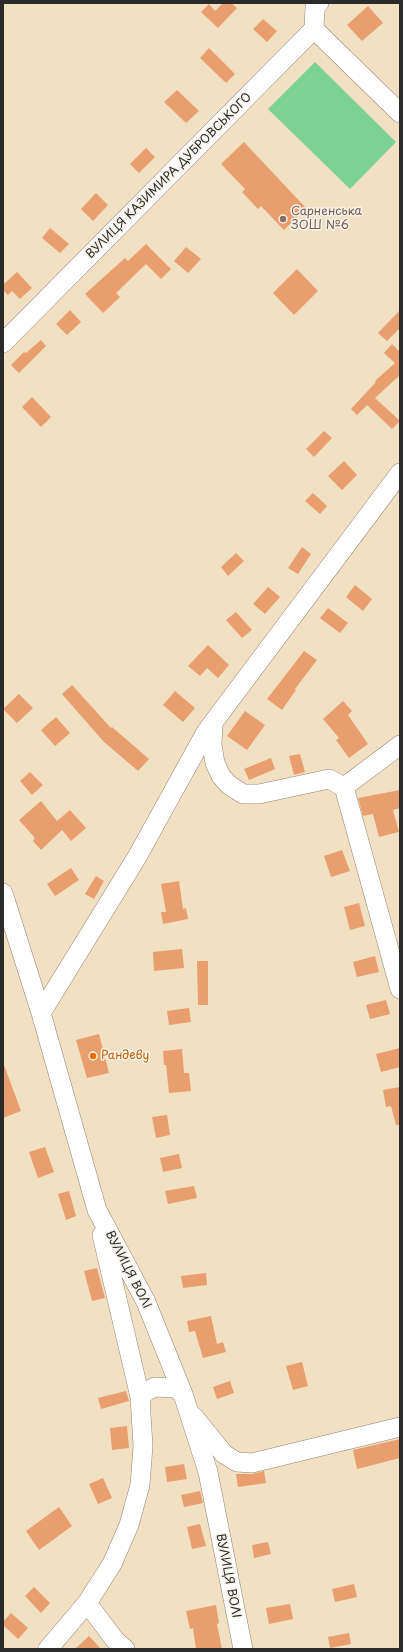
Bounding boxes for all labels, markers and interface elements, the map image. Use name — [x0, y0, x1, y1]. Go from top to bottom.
street label: ВУЛИЦЯ КАЗИМИРА ДУБРОВСЬКОГО — [83, 90, 255, 262]
place label: Сарненська ЗОШ №6 — [291, 205, 362, 233]
marker: Сарненська ЗОШ №6 — [278, 214, 288, 224]
place label: Рандеву — [101, 1049, 149, 1063]
marker: Рандеву — [88, 1051, 98, 1061]
street label: ВУЛИЦЯ ВОЛІ — [102, 1229, 154, 1311]
street label: ВУЛИЦЯ ВОЛІ — [213, 1533, 243, 1619]

